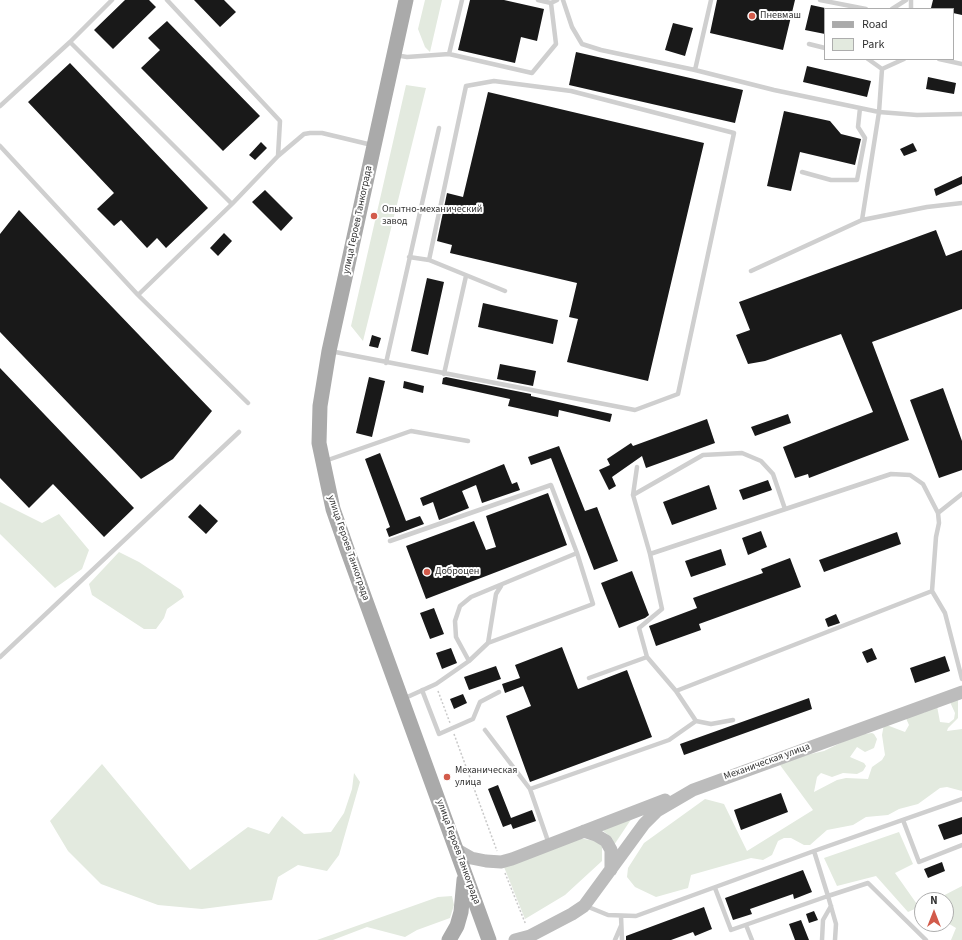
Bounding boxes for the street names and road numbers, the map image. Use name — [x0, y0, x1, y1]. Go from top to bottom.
street label: улица Героев Танкограда — [341, 165, 375, 275]
street label: улица Героев Танкограда — [324, 494, 372, 602]
street label: Механическая улица — [722, 741, 812, 783]
street label: улица Героев Танкограда — [433, 798, 483, 906]

